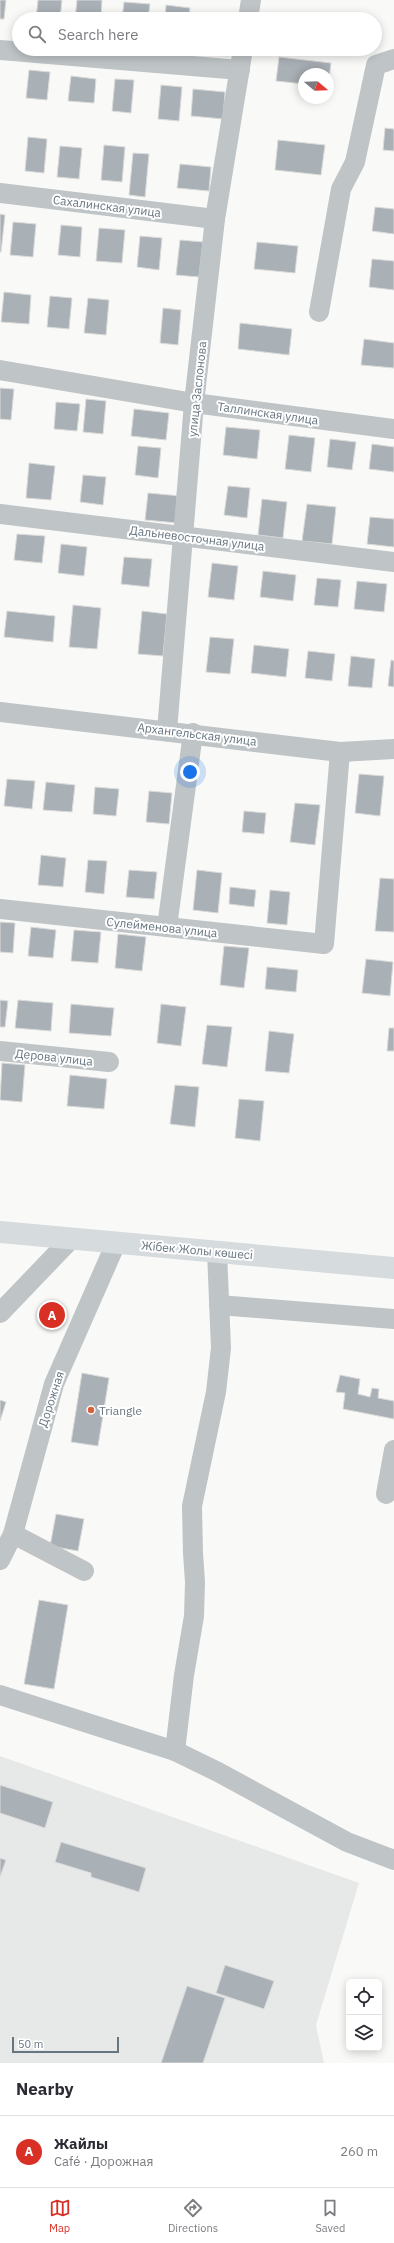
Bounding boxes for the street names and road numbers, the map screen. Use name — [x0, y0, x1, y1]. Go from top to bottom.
street label: Сахалинская улица — [52, 192, 162, 220]
street label: улица Заслонова — [185, 340, 210, 437]
street label: Таллинская улица — [217, 398, 320, 428]
street label: Дальневосточная улица — [129, 522, 266, 554]
street label: Архангельская улица — [137, 719, 258, 749]
street label: Сулейменова улица — [106, 914, 219, 940]
street label: Дерова улица — [14, 1045, 94, 1069]
street label: Жібек Жолы көшесі — [140, 1238, 254, 1262]
street label: Дорожная — [35, 1369, 67, 1429]

